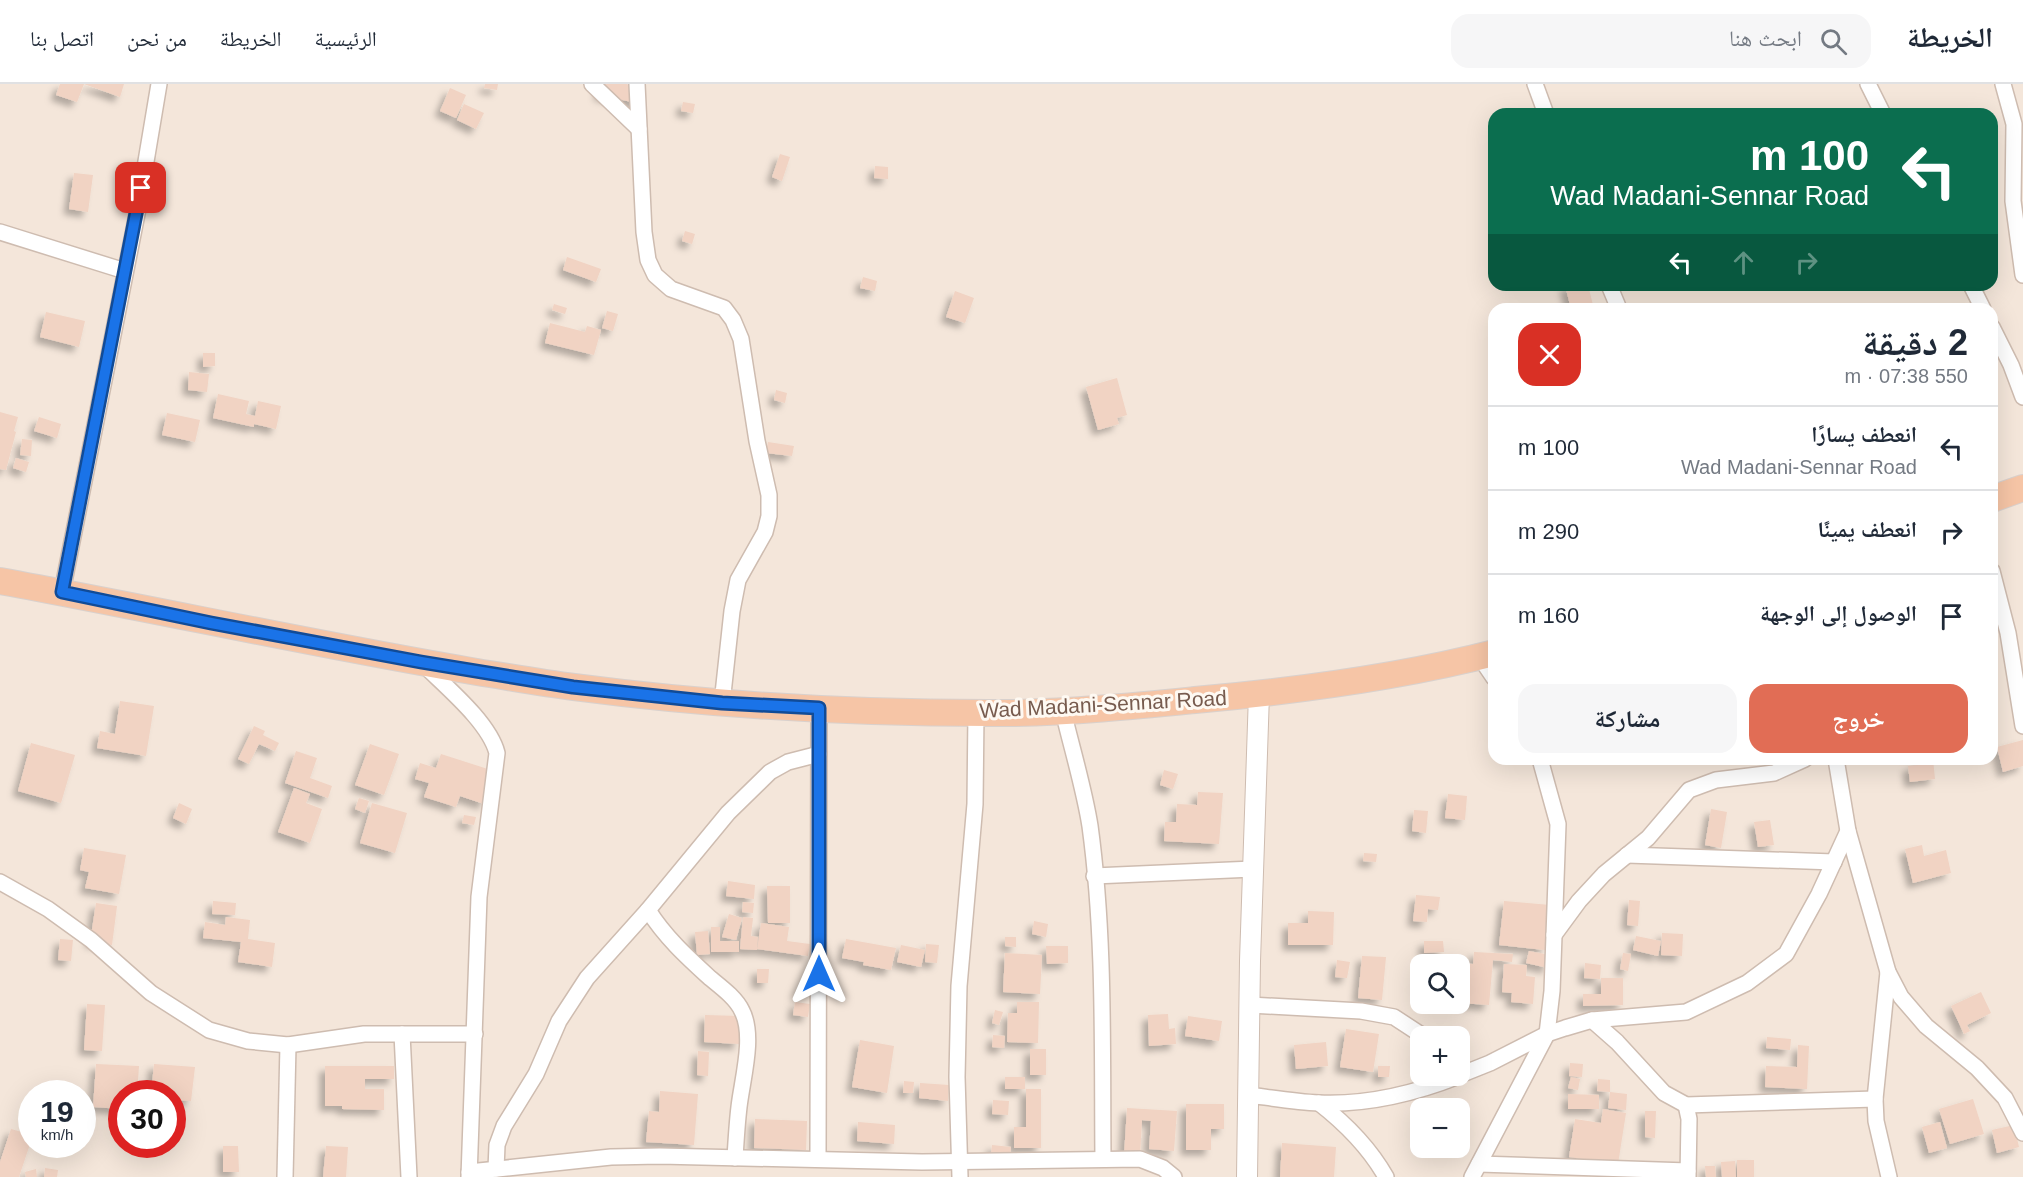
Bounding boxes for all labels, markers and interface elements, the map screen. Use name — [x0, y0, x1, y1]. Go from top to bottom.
search box — [1451, 14, 1871, 68]
text: الخريطة — [1907, 22, 1993, 53]
icon: search — [1817, 25, 1850, 58]
text: ابحث هنا — [1729, 26, 1802, 51]
text: اتصل بنا — [30, 27, 94, 50]
text: من نحن — [127, 27, 187, 50]
text: الخريطة — [220, 27, 282, 50]
text: الرئيسية — [315, 27, 377, 50]
text: 100 m — [1750, 132, 1869, 179]
icon: left — [1890, 132, 1968, 210]
pin — [115, 162, 166, 213]
icon: arrive — [124, 171, 157, 204]
text: Wad Madani-Sennar Road — [1550, 181, 1869, 211]
icon: left — [1664, 246, 1697, 279]
icon: ahead — [1727, 246, 1760, 279]
icon: right — [1790, 246, 1823, 279]
text: 2 دقيقة — [1862, 322, 1968, 363]
button: close — [1518, 323, 1581, 386]
text: 550 m · 07:38 — [1845, 365, 1968, 387]
text: انعطف يسارًا — [1811, 422, 1917, 447]
icon: left — [1935, 432, 1968, 465]
text: 100 m — [1518, 435, 1579, 460]
text: Wad Madani-Sennar Road — [1681, 456, 1917, 478]
icon: right — [1935, 516, 1968, 549]
text: انعطف يمينًا — [1818, 517, 1917, 542]
text: 290 m — [1518, 519, 1579, 544]
icon: arrive — [1935, 600, 1968, 633]
text: الوصول إلى الوجهة — [1760, 601, 1917, 626]
text: 160 m — [1518, 603, 1579, 628]
button: مشاركة — [1518, 684, 1737, 753]
button: خروج — [1749, 684, 1968, 753]
street label: Wad Madani-Sennar Road — [979, 686, 1227, 722]
position arrow — [787, 942, 851, 1006]
map controls — [1410, 954, 1470, 1158]
button: search — [1410, 954, 1470, 1014]
button: + — [1410, 1026, 1470, 1086]
speed limit sign: 30 — [108, 1080, 186, 1158]
text: 19 — [40, 1095, 74, 1128]
button: − — [1410, 1098, 1470, 1158]
text: km/h — [41, 1126, 73, 1143]

